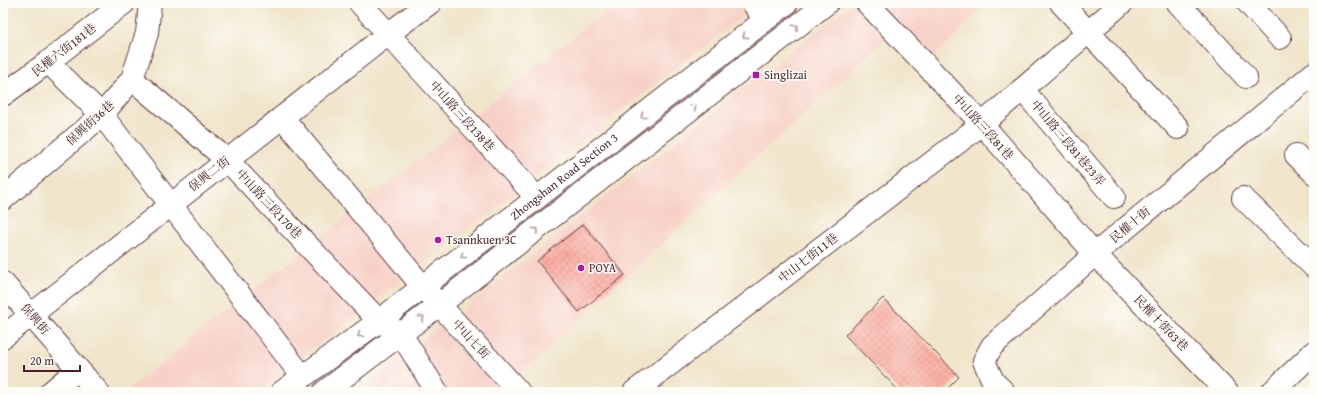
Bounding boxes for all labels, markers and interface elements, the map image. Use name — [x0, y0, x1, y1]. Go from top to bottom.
street label: 民權六街181巷 — [28, 19, 99, 80]
one-way arrow — [792, 24, 799, 31]
one-way arrow — [743, 31, 750, 38]
place label: Singlizai — [764, 66, 808, 83]
marker: Singlizai — [751, 70, 761, 80]
street label: 中山路三段138巷 — [426, 77, 499, 155]
street label: 中山路三段81巷 — [949, 90, 1018, 163]
street label: 保興街36巷 — [62, 96, 117, 149]
street label: 中山路三段81巷23弄 — [1027, 96, 1109, 189]
one-way arrow — [689, 104, 696, 111]
one-way arrow — [640, 111, 647, 118]
street label: Zhongshan Road Section 3 — [507, 129, 621, 224]
street label: 保興二街 — [185, 152, 234, 195]
street label: 中山路三段170巷 — [233, 165, 306, 242]
street label: 民權十街 — [1106, 202, 1154, 247]
one-way arrow — [531, 227, 538, 234]
street label: 中山七街11巷 — [774, 229, 841, 286]
place label: Tsannkuen 3C — [446, 231, 517, 248]
marker: Tsannkuen 3C — [433, 235, 443, 245]
one-way arrow — [460, 251, 467, 258]
place label: POYA — [589, 259, 617, 276]
marker: POYA — [576, 263, 586, 273]
street label: 民權十街63巷 — [1130, 291, 1192, 354]
street label: 保興街 — [17, 300, 54, 339]
one-way arrow — [418, 315, 425, 323]
street label: 中山七街 — [449, 315, 495, 363]
one-way arrow — [357, 330, 364, 337]
scale bar — [24, 347, 80, 373]
text: 20 m — [30, 352, 54, 369]

